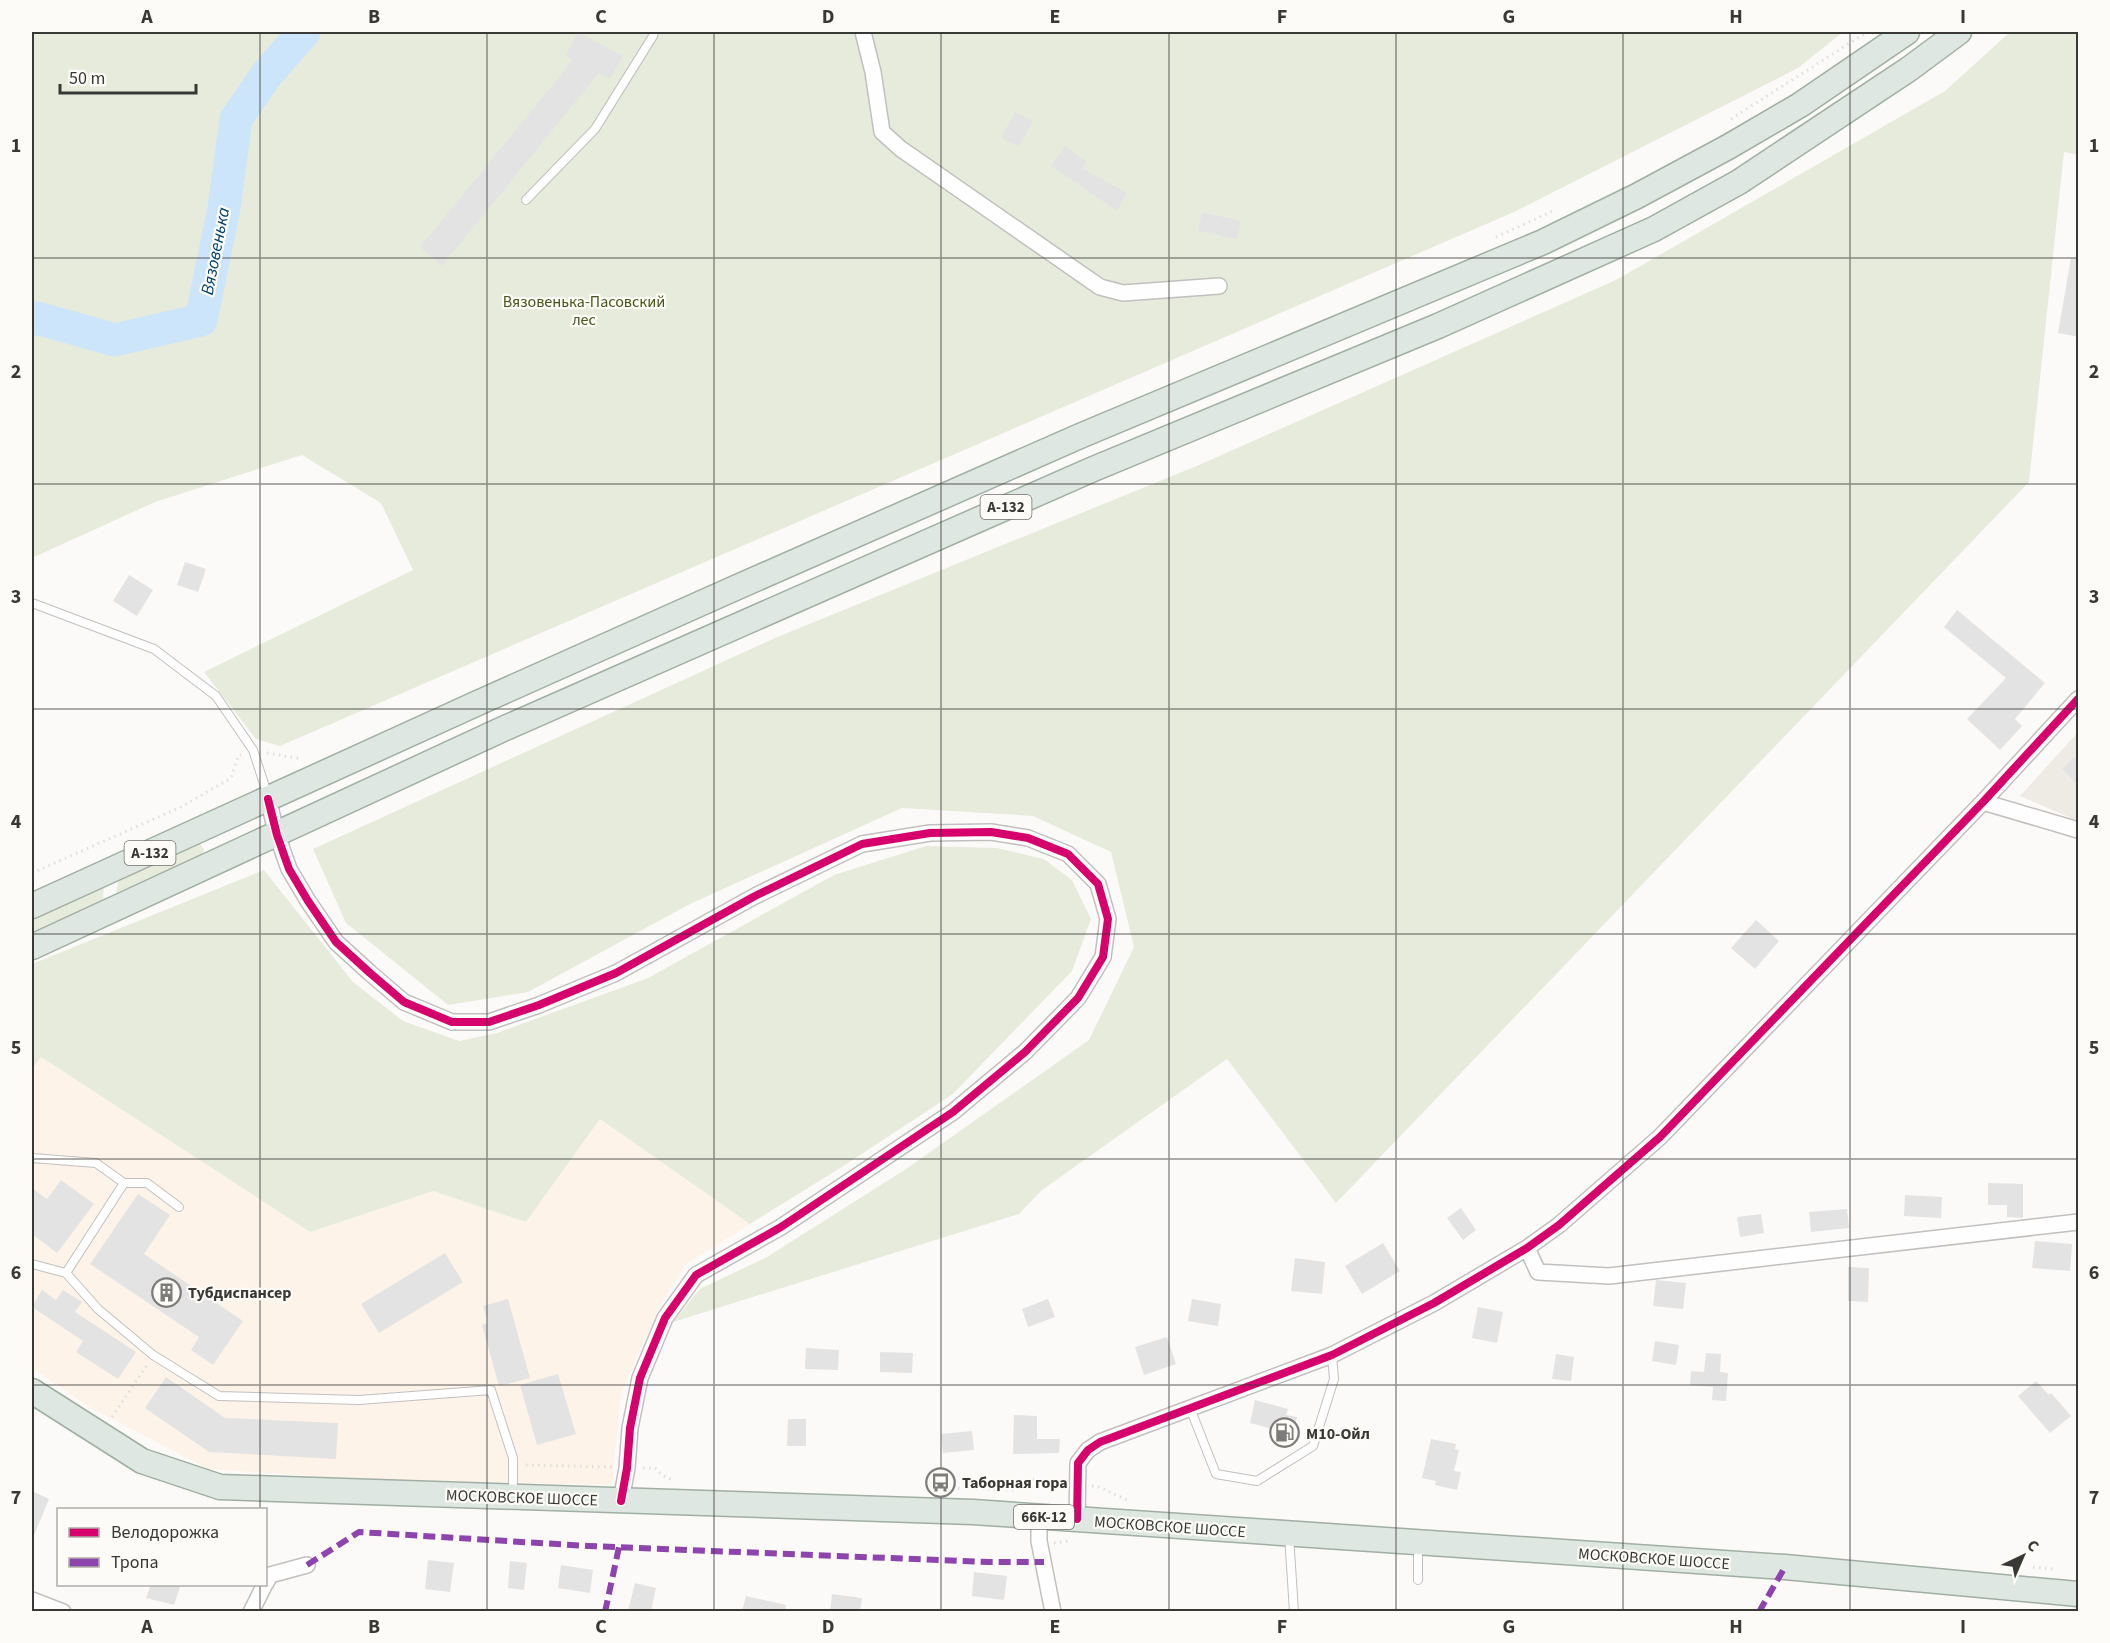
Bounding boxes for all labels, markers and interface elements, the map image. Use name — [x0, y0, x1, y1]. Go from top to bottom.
text: A — [140, 3, 153, 31]
text: B — [368, 3, 380, 31]
text: C — [595, 3, 607, 31]
text: D — [822, 3, 834, 31]
text: E — [1050, 3, 1060, 31]
text: F — [1277, 3, 1287, 31]
text: G — [1503, 3, 1515, 31]
text: H — [1729, 3, 1743, 31]
text: I — [1960, 3, 1966, 31]
scale bar — [60, 57, 196, 95]
text: 50 m — [69, 66, 105, 91]
text: 1 — [11, 132, 21, 160]
text: 1 — [2089, 132, 2099, 160]
water label: Вязовенька — [195, 205, 236, 297]
park label: Вязовенька-Пасовский лес — [503, 291, 665, 331]
text: 2 — [11, 358, 21, 386]
text: 2 — [2089, 358, 2099, 386]
road number: А-132 — [980, 495, 1032, 519]
text: 3 — [11, 583, 21, 611]
text: 3 — [2089, 583, 2099, 611]
text: 4 — [11, 808, 22, 836]
text: 4 — [2089, 808, 2100, 836]
road number: А-132 — [124, 841, 176, 865]
text: 5 — [11, 1034, 21, 1062]
text: 5 — [2089, 1034, 2099, 1062]
text: 6 — [11, 1259, 21, 1287]
text: 6 — [2089, 1259, 2099, 1287]
building icon: Тубдиспансер — [151, 1276, 183, 1308]
place label: Тубдиспансер — [188, 1282, 291, 1304]
fuel station icon: М10-Ойл — [1269, 1417, 1301, 1449]
place label: М10-Ойл — [1306, 1423, 1370, 1445]
bus stop icon: Таборная гора — [925, 1466, 957, 1498]
place label: Таборная гора — [962, 1472, 1068, 1494]
text: 7 — [11, 1484, 21, 1512]
street label: МОСКОВСКОЕ ШОССЕ — [446, 1484, 598, 1512]
text: 7 — [2089, 1484, 2099, 1512]
road number: 66К-12 — [1014, 1505, 1074, 1529]
legend — [57, 1508, 267, 1586]
street label: МОСКОВСКОЕ ШОССЕ — [1093, 1511, 1246, 1543]
text: Велодорожка — [111, 1520, 219, 1545]
north arrow — [1993, 1526, 2053, 1586]
text: С — [2022, 1535, 2044, 1557]
street label: МОСКОВСКОЕ ШОССЕ — [1577, 1543, 1730, 1575]
text: Тропа — [111, 1550, 159, 1575]
text: A — [140, 1613, 153, 1641]
text: B — [368, 1613, 380, 1641]
text: C — [595, 1613, 607, 1641]
text: D — [822, 1613, 834, 1641]
text: E — [1050, 1613, 1060, 1641]
text: F — [1277, 1613, 1287, 1641]
text: G — [1503, 1613, 1515, 1641]
text: H — [1729, 1613, 1743, 1641]
text: I — [1960, 1613, 1966, 1641]

